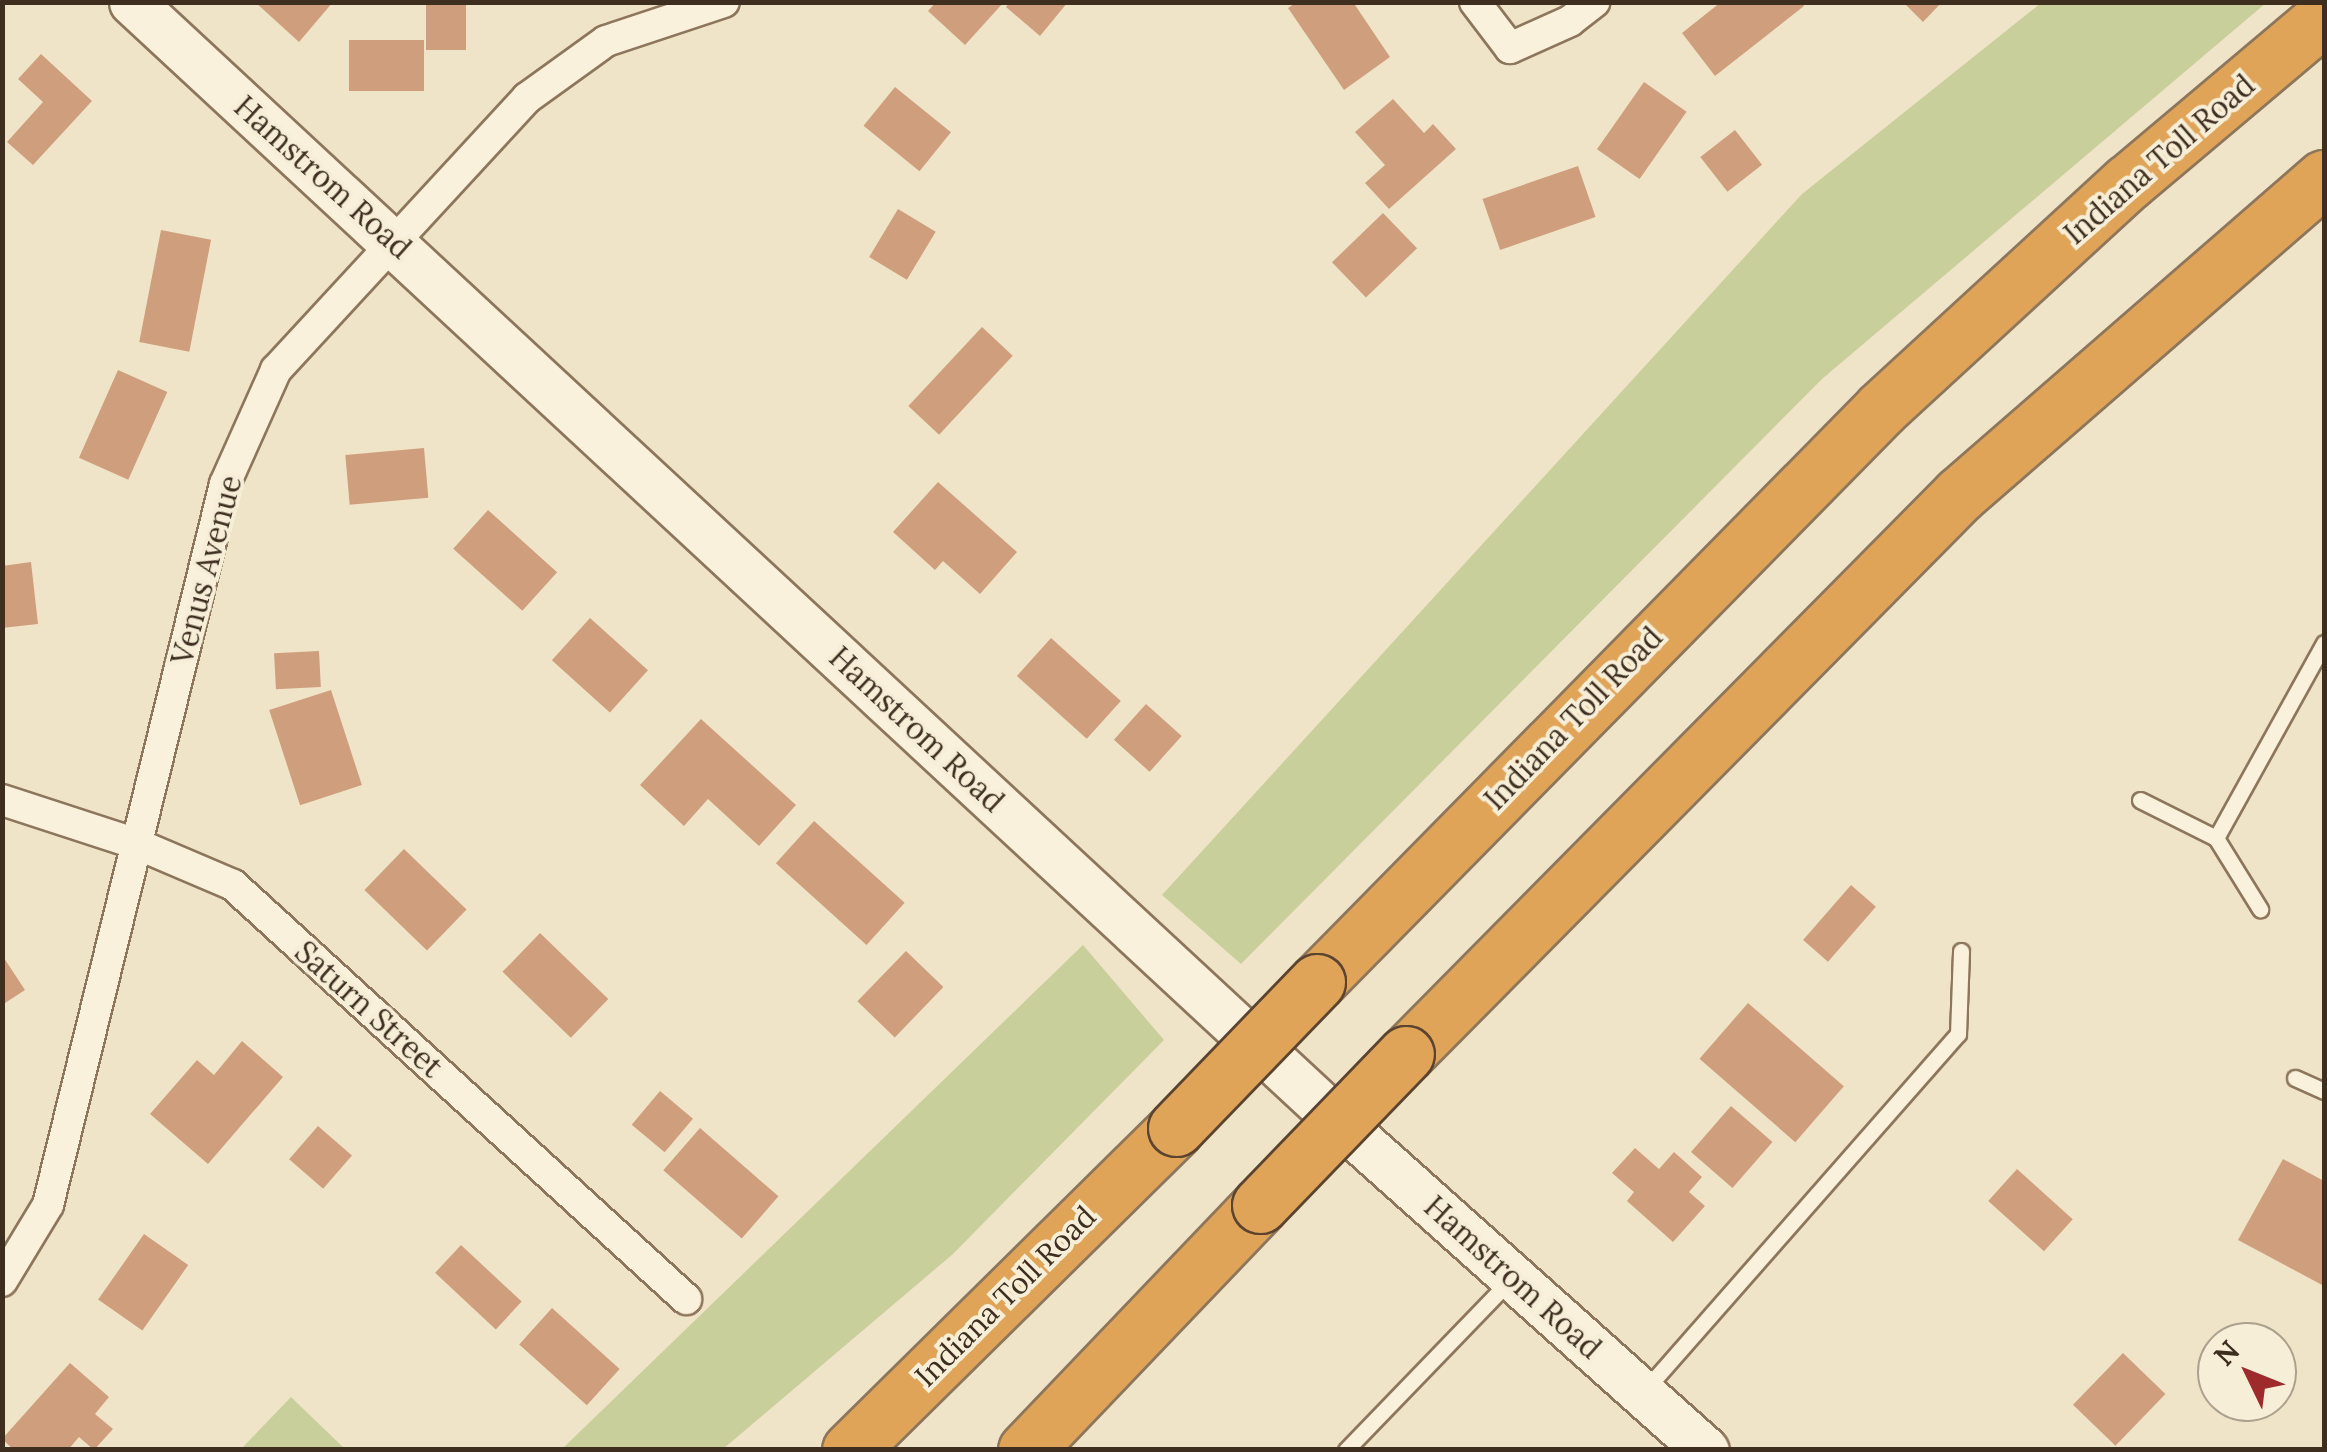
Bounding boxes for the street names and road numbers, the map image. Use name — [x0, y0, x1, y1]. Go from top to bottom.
street label: Indiana Toll Road — [2056, 67, 2262, 251]
street label: Hamstrom Road — [227, 88, 419, 266]
street label: Venus Avenue — [163, 471, 249, 669]
street label: Indiana Toll Road — [1477, 619, 1669, 817]
street label: Hamstrom Road — [822, 639, 1012, 819]
street label: Saturn Street — [288, 933, 450, 1085]
street label: Hamstrom Road — [1417, 1188, 1609, 1366]
street label: Indiana Toll Road — [907, 1198, 1103, 1394]

